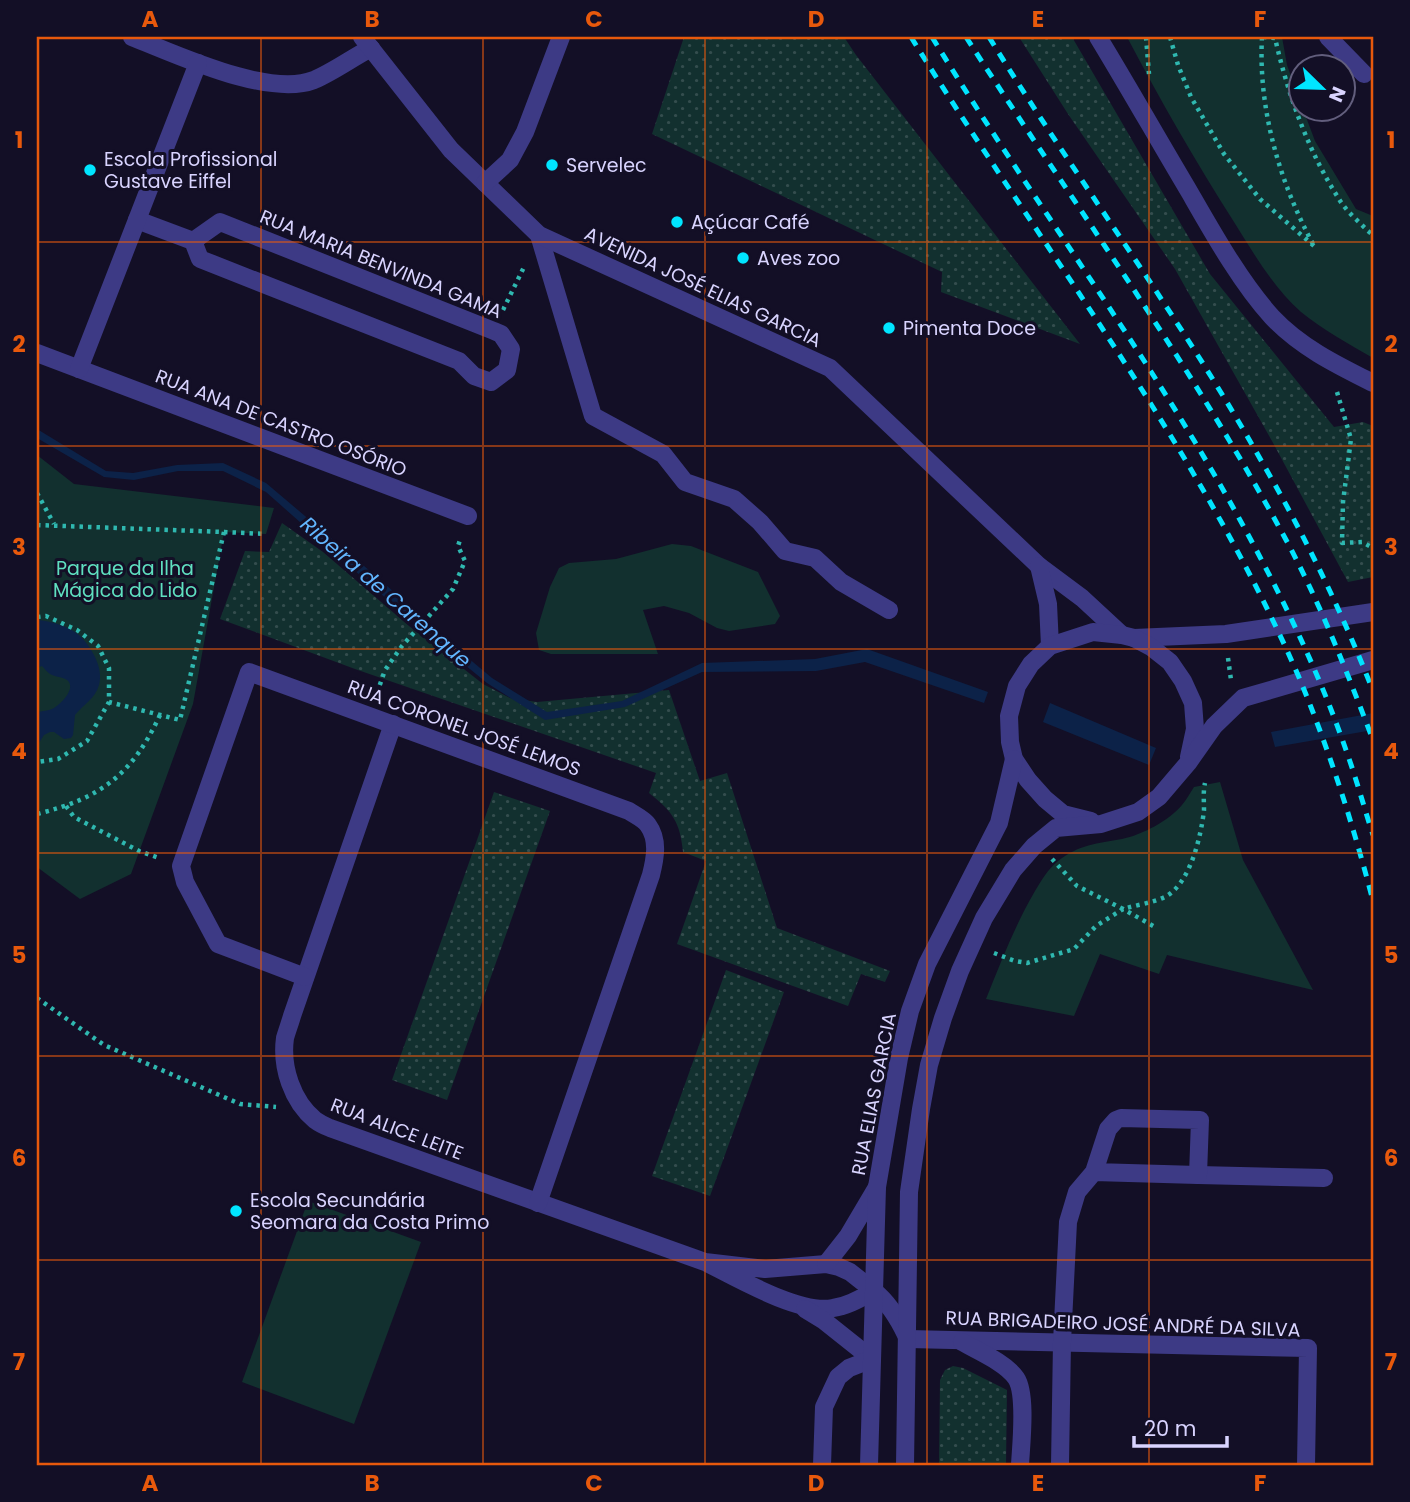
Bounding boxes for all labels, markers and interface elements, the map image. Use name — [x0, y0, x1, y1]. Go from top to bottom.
text: A — [142, 3, 159, 35]
text: B — [364, 3, 380, 35]
text: C — [585, 3, 603, 35]
text: D — [808, 3, 824, 35]
text: E — [1032, 3, 1044, 35]
text: F — [1254, 3, 1266, 35]
north arrow — [1288, 52, 1358, 122]
text: N — [1322, 83, 1352, 106]
text: 1 — [15, 124, 23, 156]
text: 1 — [1387, 124, 1395, 156]
place label: Escola Profissional Gustave Eiffel — [104, 146, 277, 195]
place label: Servelec — [566, 152, 646, 179]
marker: Servelec — [544, 157, 560, 173]
marker: Escola Profissional Gustave Eiffel — [82, 162, 98, 178]
street label: RUA MARIA BENVINDA GAMA — [256, 203, 506, 325]
place label: Açúcar Café — [691, 209, 810, 236]
marker: Açúcar Café — [669, 214, 685, 230]
street label: AVENIDA JOSÉ ELIAS GARCIA — [580, 220, 826, 354]
place label: Aves zoo — [757, 245, 840, 272]
marker: Aves zoo — [735, 250, 751, 266]
place label: Pimenta Doce — [903, 315, 1036, 342]
marker: Pimenta Doce — [881, 320, 897, 336]
text: 2 — [12, 328, 26, 360]
text: 2 — [1384, 328, 1398, 360]
street label: RUA ANA DE CASTRO OSÓRIO — [151, 363, 411, 484]
water label: Ribeira de Carenque — [294, 510, 478, 674]
text: 3 — [12, 531, 26, 563]
text: 3 — [1384, 531, 1398, 563]
park label: Parque da Ilha Mágica do Lido — [53, 555, 197, 604]
street label: RUA CORONEL JOSÉ LEMOS — [344, 673, 584, 783]
text: 4 — [11, 735, 27, 767]
text: 4 — [1383, 735, 1399, 767]
text: 5 — [12, 939, 26, 971]
text: 5 — [1384, 939, 1398, 971]
street label: RUA ELIAS GARCIA — [845, 1010, 903, 1178]
street label: RUA ALICE LEITE — [327, 1091, 467, 1167]
text: 6 — [12, 1142, 26, 1174]
text: 6 — [1384, 1142, 1398, 1174]
place label: Escola Secundária Seomara da Costa Primo — [250, 1187, 489, 1236]
marker: Escola Secundária Seomara da Costa Primo — [228, 1203, 244, 1219]
street label: RUA BRIGADEIRO JOSÉ ANDRÉ DA SILVA — [945, 1304, 1301, 1344]
text: 7 — [13, 1346, 25, 1378]
text: 7 — [1385, 1346, 1397, 1378]
scale bar — [1134, 1404, 1226, 1448]
text: 20 m — [1144, 1414, 1197, 1443]
text: A — [142, 1467, 159, 1499]
text: B — [364, 1467, 380, 1499]
text: C — [585, 1467, 603, 1499]
text: D — [808, 1467, 824, 1499]
text: E — [1032, 1467, 1044, 1499]
text: F — [1254, 1467, 1266, 1499]

